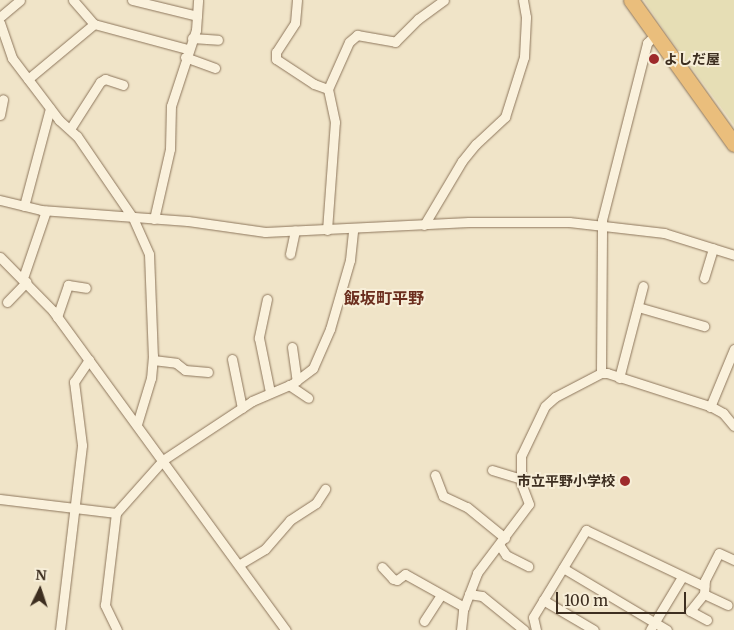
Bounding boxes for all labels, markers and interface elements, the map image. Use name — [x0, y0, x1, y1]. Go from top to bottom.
place label: よしだ屋 — [664, 51, 720, 67]
marker: よしだ屋 — [648, 53, 660, 65]
district label: 飯坂町平野 — [344, 288, 424, 308]
place label: 市立平野小学校 — [517, 473, 615, 489]
marker: 市立平野小学校 — [619, 475, 631, 487]
north arrow — [15, 565, 65, 615]
text: N — [35, 566, 47, 584]
scale bar — [559, 582, 689, 614]
text: 100 m — [564, 591, 608, 610]

